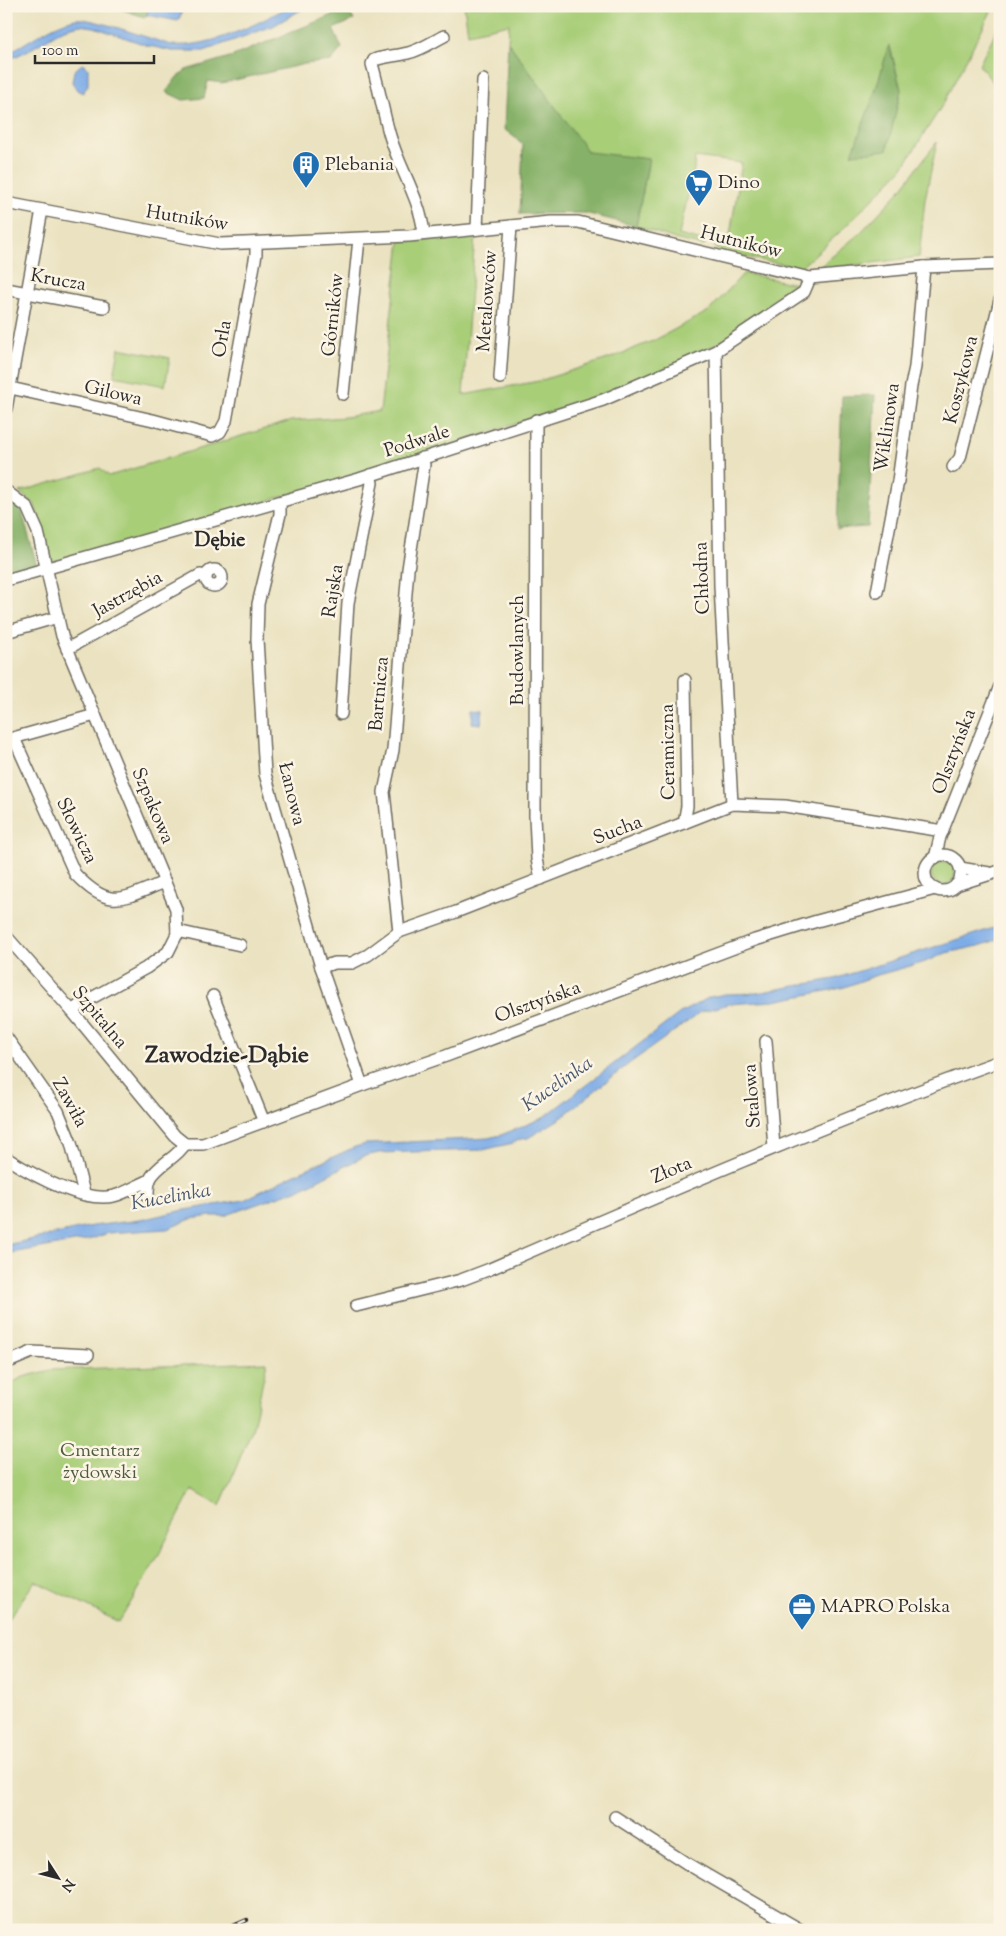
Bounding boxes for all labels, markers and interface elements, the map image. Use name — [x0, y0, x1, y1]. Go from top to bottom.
scale bar — [35, 32, 154, 64]
text: 100 m — [42, 41, 79, 62]
building icon: Plebania — [291, 150, 321, 189]
place label: Plebania — [325, 152, 394, 179]
supermarket icon: Dino — [684, 168, 714, 207]
place label: Dino — [718, 170, 760, 197]
street label: Hutników — [144, 199, 230, 239]
street label: Hutników — [697, 220, 785, 266]
street label: Metalowców — [471, 249, 505, 353]
street label: Krucza — [28, 263, 88, 299]
street label: Górników — [316, 272, 352, 358]
street label: Orla — [206, 318, 240, 360]
street label: Koszykowa — [938, 333, 986, 427]
street label: Gilowa — [81, 374, 145, 414]
street label: Wiklinowa — [868, 381, 908, 475]
street label: Podwale — [381, 419, 454, 465]
district label: Dębie — [195, 527, 245, 556]
street label: Chłodna — [688, 541, 718, 615]
street label: Rajska — [316, 562, 352, 620]
street label: Jastrzębia — [87, 565, 168, 626]
street label: Budowlanych — [505, 595, 532, 705]
street label: Bartnicza — [363, 655, 397, 733]
street label: Ceramiczna — [655, 703, 683, 800]
street label: Olsztyńska — [926, 705, 984, 799]
street label: Łanowa — [270, 760, 312, 829]
street label: Szpakowa — [124, 764, 180, 849]
street label: Słowicza — [48, 793, 104, 869]
street label: Sucha — [590, 809, 647, 853]
street label: Olsztyńska — [491, 975, 585, 1031]
street label: Szpitalna — [65, 981, 134, 1056]
district label: Zawodzie-Dąbie — [145, 1039, 309, 1073]
water label: Kucelinka — [517, 1050, 599, 1120]
street label: Stalowa — [737, 1063, 769, 1129]
street label: Zawiła — [44, 1073, 94, 1133]
street label: Złota — [648, 1150, 697, 1192]
water label: Kucelinka — [129, 1177, 213, 1219]
park label: Cmentarz żydowski — [60, 1438, 140, 1487]
office icon: MAPRO Polska — [787, 1592, 817, 1631]
place label: MAPRO Polska — [821, 1594, 950, 1621]
north arrow — [32, 1854, 82, 1904]
text: N — [56, 1874, 78, 1895]

